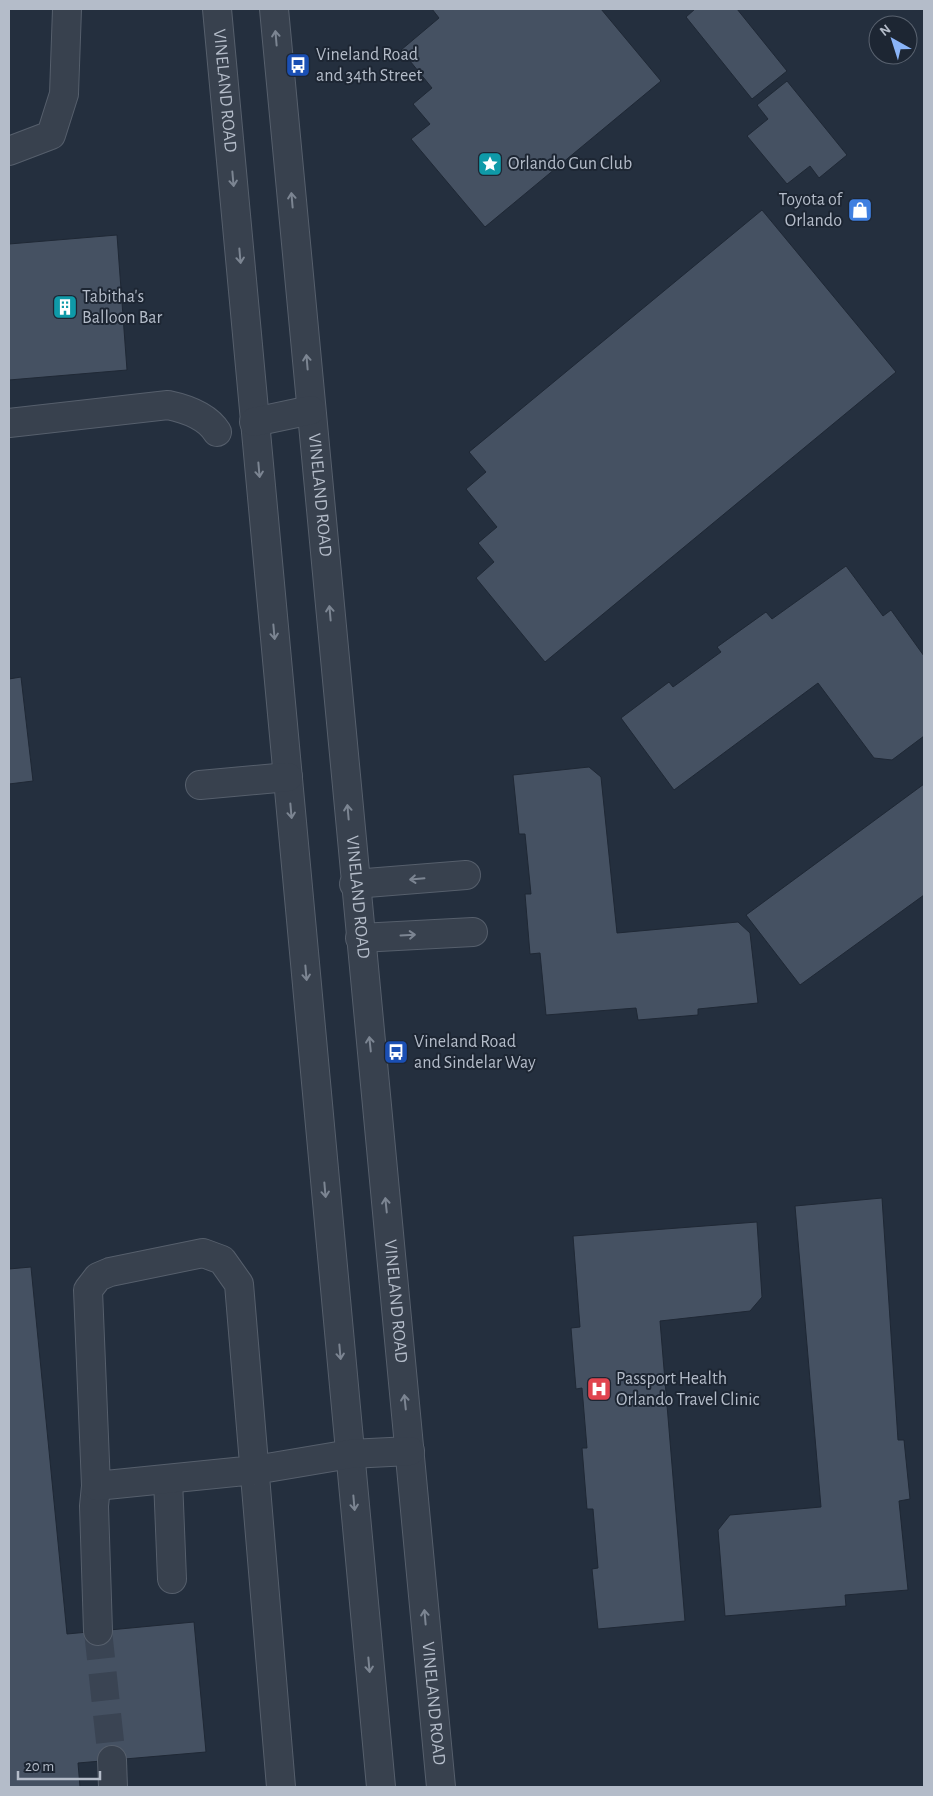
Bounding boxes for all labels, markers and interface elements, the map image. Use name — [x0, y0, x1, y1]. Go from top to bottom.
north arrow — [868, 15, 918, 65]
text: N — [877, 22, 894, 39]
street label: VINELAND ROAD — [210, 28, 239, 153]
one-way arrow — [272, 30, 281, 46]
place label: Vineland Road and 34th Street — [316, 46, 422, 85]
bus stop icon: Vineland Road and 34th Street — [285, 52, 311, 78]
place icon: Orlando Gun Club — [477, 151, 503, 177]
place label: Orlando Gun Club — [508, 155, 632, 173]
one-way arrow — [228, 171, 237, 187]
place label: Toyota of Orlando — [779, 191, 844, 230]
one-way arrow — [287, 192, 296, 208]
shop icon: Toyota of Orlando — [847, 197, 873, 223]
one-way arrow — [235, 248, 244, 264]
place label: Tabitha's Balloon Bar — [82, 288, 162, 327]
building icon: Tabitha's Balloon Bar — [52, 294, 78, 320]
one-way arrow — [302, 354, 312, 370]
street label: VINELAND ROAD — [305, 432, 334, 557]
one-way arrow — [254, 462, 264, 478]
one-way arrow — [325, 605, 335, 621]
one-way arrow — [269, 624, 279, 640]
one-way arrow — [286, 803, 296, 819]
one-way arrow — [343, 805, 353, 821]
street label: VINELAND ROAD — [343, 835, 372, 960]
one-way arrow — [410, 875, 426, 884]
one-way arrow — [400, 931, 416, 940]
one-way arrow — [301, 965, 310, 981]
place label: Vineland Road and Sindelar Way — [414, 1033, 536, 1072]
one-way arrow — [365, 1036, 375, 1052]
bus stop icon: Vineland Road and Sindelar Way — [383, 1039, 409, 1065]
one-way arrow — [321, 1182, 330, 1198]
one-way arrow — [381, 1198, 391, 1214]
street label: VINELAND ROAD — [381, 1239, 410, 1364]
one-way arrow — [336, 1344, 345, 1360]
place label: Passport Health Orlando Travel Clinic — [616, 1370, 760, 1409]
hospital icon: Passport Health Orlando Travel Clinic — [586, 1376, 612, 1402]
one-way arrow — [400, 1394, 410, 1410]
one-way arrow — [349, 1495, 359, 1511]
one-way arrow — [420, 1609, 430, 1625]
street label: VINELAND ROAD — [418, 1641, 448, 1766]
one-way arrow — [364, 1656, 374, 1672]
scale bar — [18, 1748, 100, 1780]
text: 20 m — [25, 1759, 54, 1774]

